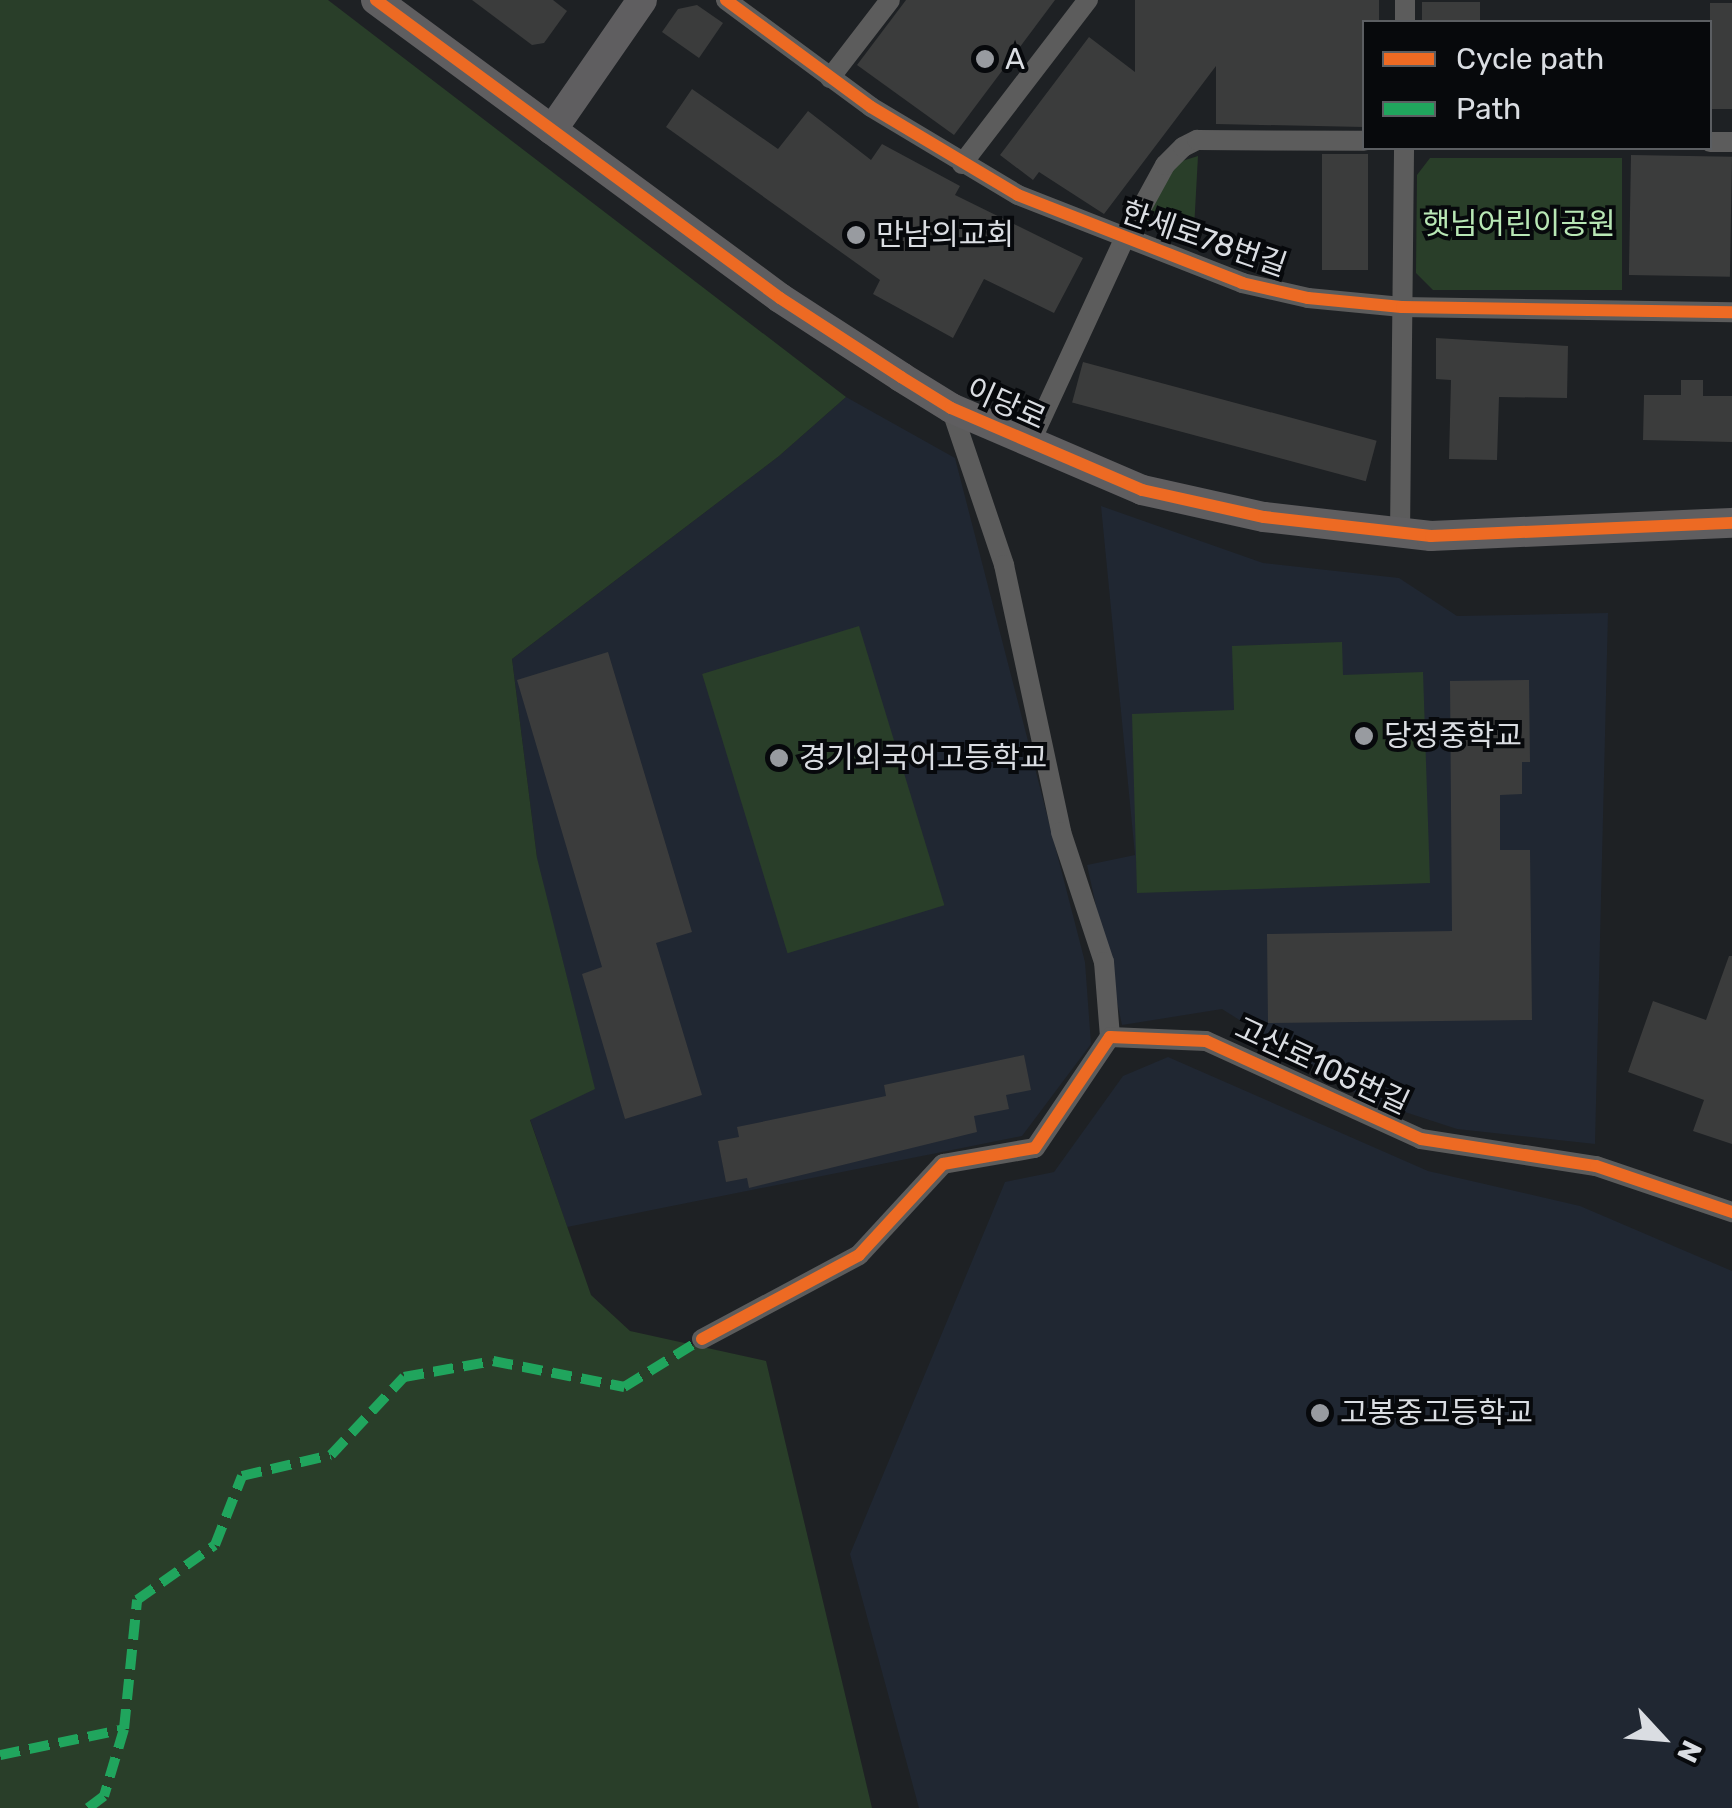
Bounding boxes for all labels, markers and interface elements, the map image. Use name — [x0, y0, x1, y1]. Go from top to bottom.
legend — [1362, 20, 1712, 150]
place label: A — [1005, 41, 1025, 77]
text: Cycle path — [1456, 41, 1604, 77]
marker: A — [974, 48, 996, 70]
text: Path — [1456, 91, 1521, 127]
street label: 한세로78번길 — [1117, 194, 1291, 284]
park label: 햇님어린이공원 — [1422, 206, 1616, 242]
place label: 만남의교회 — [876, 217, 1014, 253]
marker: 만남의교회 — [845, 224, 867, 246]
street label: 이당로 — [961, 371, 1051, 437]
place label: 당정중학교 — [1384, 718, 1522, 754]
marker: 당정중학교 — [1353, 725, 1375, 747]
place label: 경기외국어고등학교 — [799, 740, 1047, 776]
marker: 경기외국어고등학교 — [768, 747, 790, 769]
street label: 고산로105번길 — [1229, 1010, 1415, 1122]
place label: 고봉중고등학교 — [1340, 1395, 1533, 1431]
marker: 고봉중고등학교 — [1309, 1402, 1331, 1424]
north arrow — [1612, 1688, 1712, 1788]
text: N — [1670, 1735, 1709, 1768]

